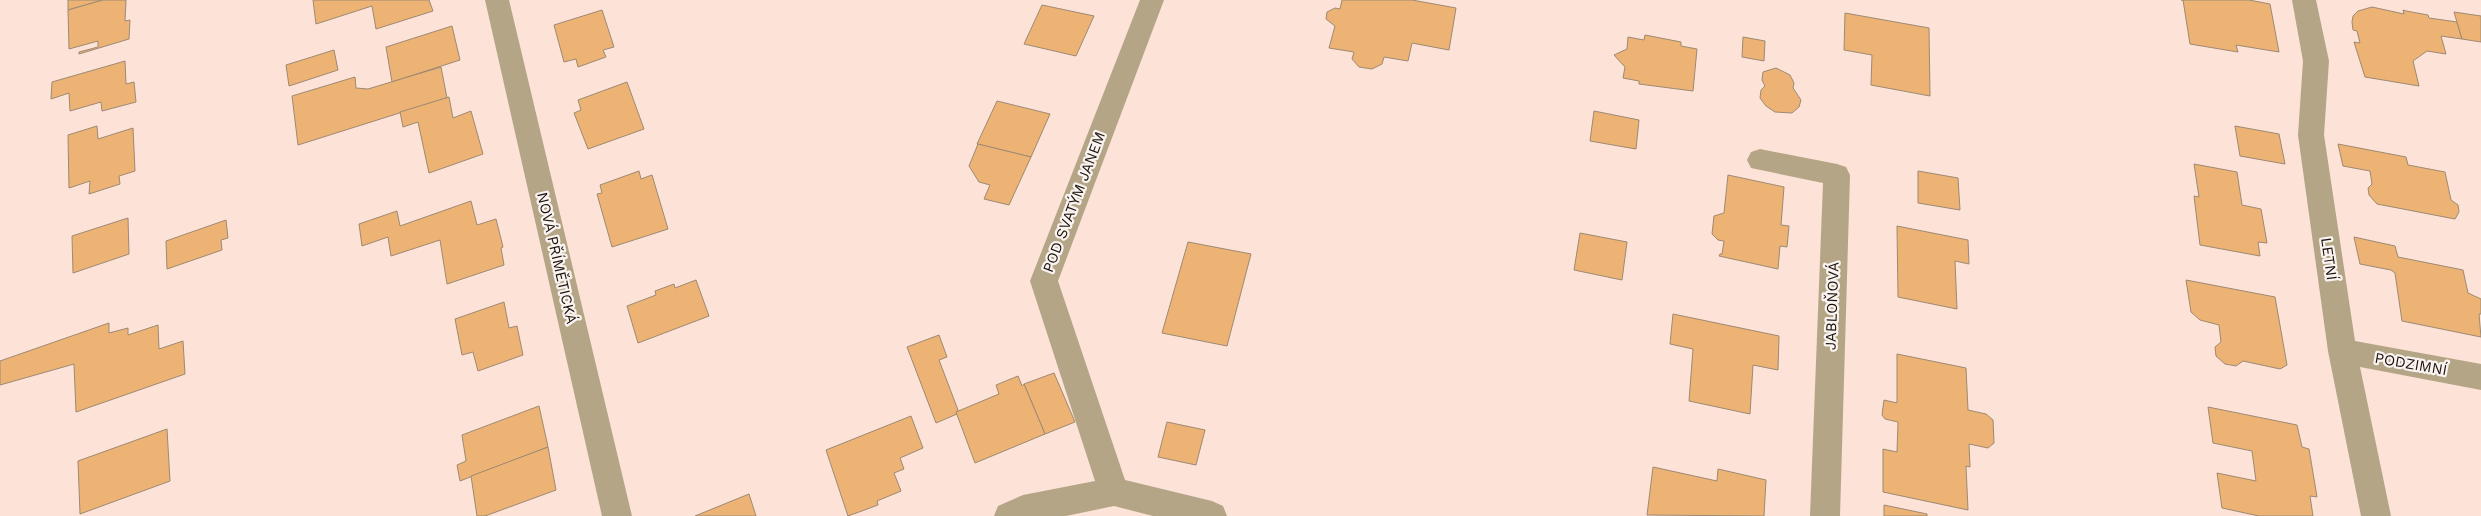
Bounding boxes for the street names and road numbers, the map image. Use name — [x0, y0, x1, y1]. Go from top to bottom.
street label: POD SVATÝM JANEM — [1039, 129, 1109, 275]
street label: NOVÁ PŘÍMĚTICKÁ — [533, 190, 581, 326]
street label: LETNÍ — [2317, 236, 2341, 282]
street label: JABLOŇOVÁ — [1821, 261, 1843, 350]
street label: PODZIMNÍ — [2373, 349, 2449, 379]

